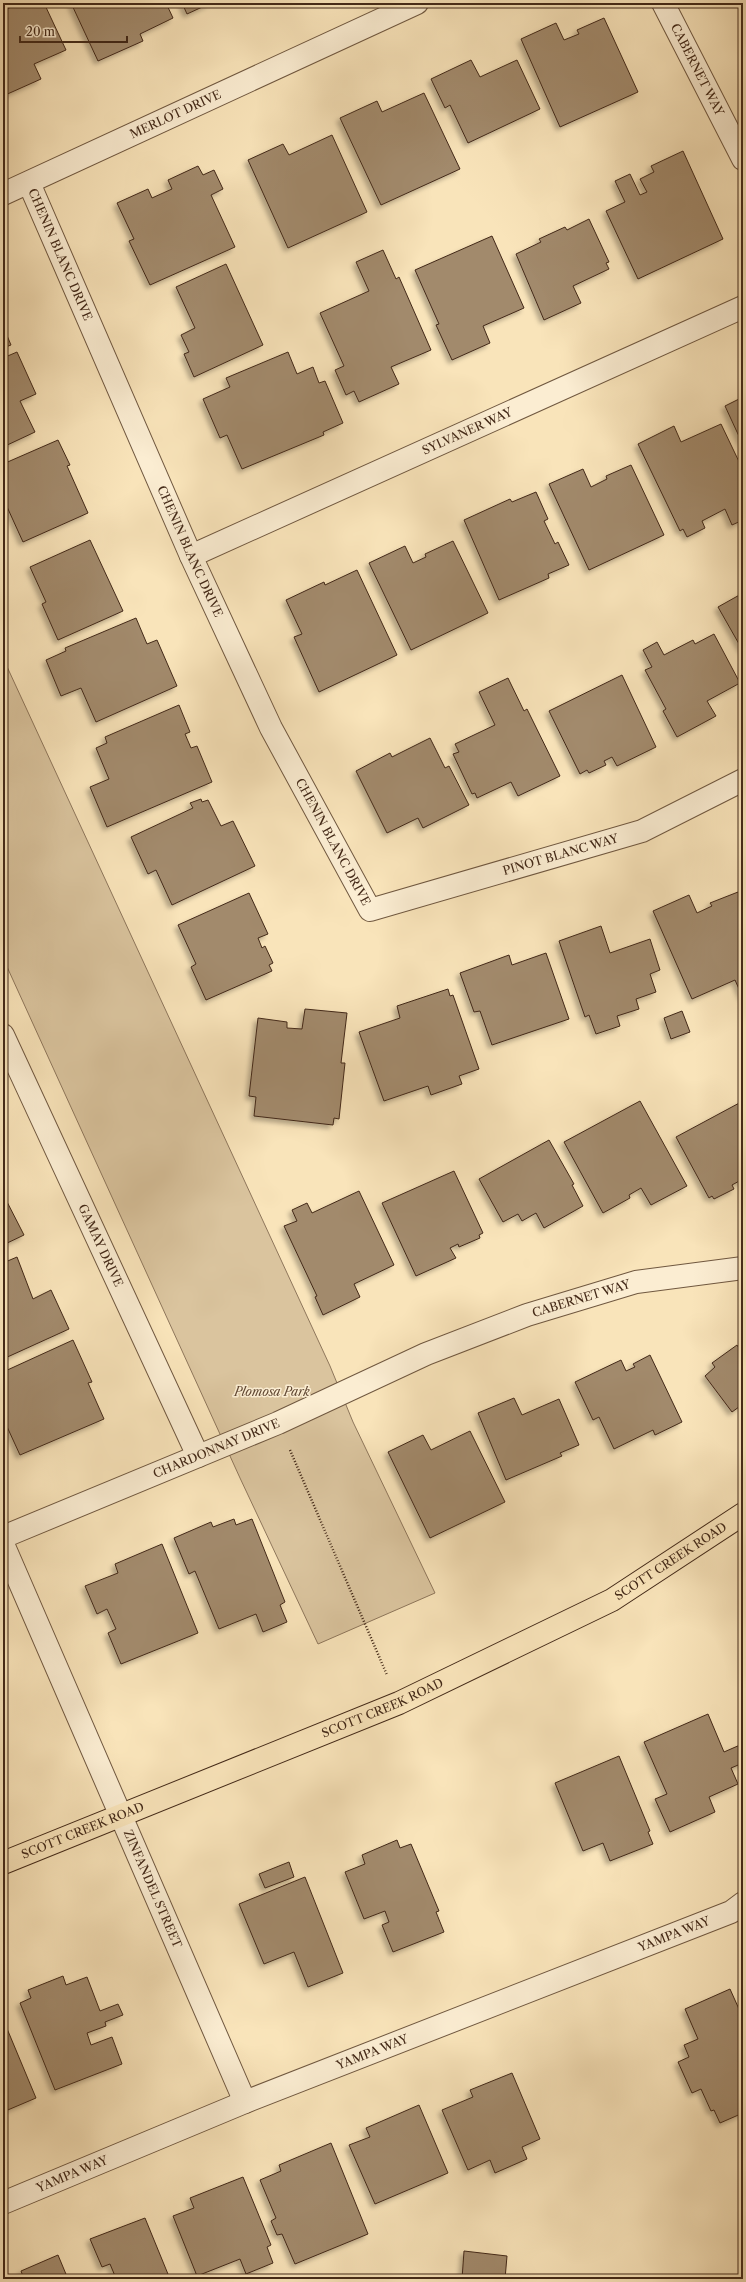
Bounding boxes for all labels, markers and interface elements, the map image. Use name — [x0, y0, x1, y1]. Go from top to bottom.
scale bar — [20, 18, 127, 44]
street label: CABERNET WAY — [668, 21, 728, 119]
text: 20 m — [26, 24, 55, 39]
street label: MERLOT DRIVE — [127, 86, 223, 141]
street label: CHENIN BLANC DRIVE — [25, 186, 96, 323]
street label: SYLVANER WAY — [420, 404, 515, 458]
street label: CHENIN BLANC DRIVE — [154, 483, 226, 619]
street label: CHENIN BLANC DRIVE — [293, 775, 374, 908]
street label: PINOT BLANC WAY — [501, 830, 621, 878]
street label: GAMAY DRIVE — [75, 1201, 127, 1289]
street label: CABERNET WAY — [530, 1276, 633, 1320]
park label: Plomosa Park — [233, 1384, 310, 1399]
street label: CHARDONNAY DRIVE — [151, 1415, 282, 1481]
street label: SCOTT CREEK ROAD — [612, 1519, 730, 1603]
street label: SCOTT CREEK ROAD — [319, 1675, 446, 1740]
street label: SCOTT CREEK ROAD — [19, 1799, 146, 1862]
street label: ZINFANDEL STREET — [121, 1827, 185, 1950]
street label: YAMPA WAY — [635, 1913, 712, 1955]
street label: YAMPA WAY — [333, 2031, 411, 2073]
street label: YAMPA WAY — [33, 2152, 110, 2196]

